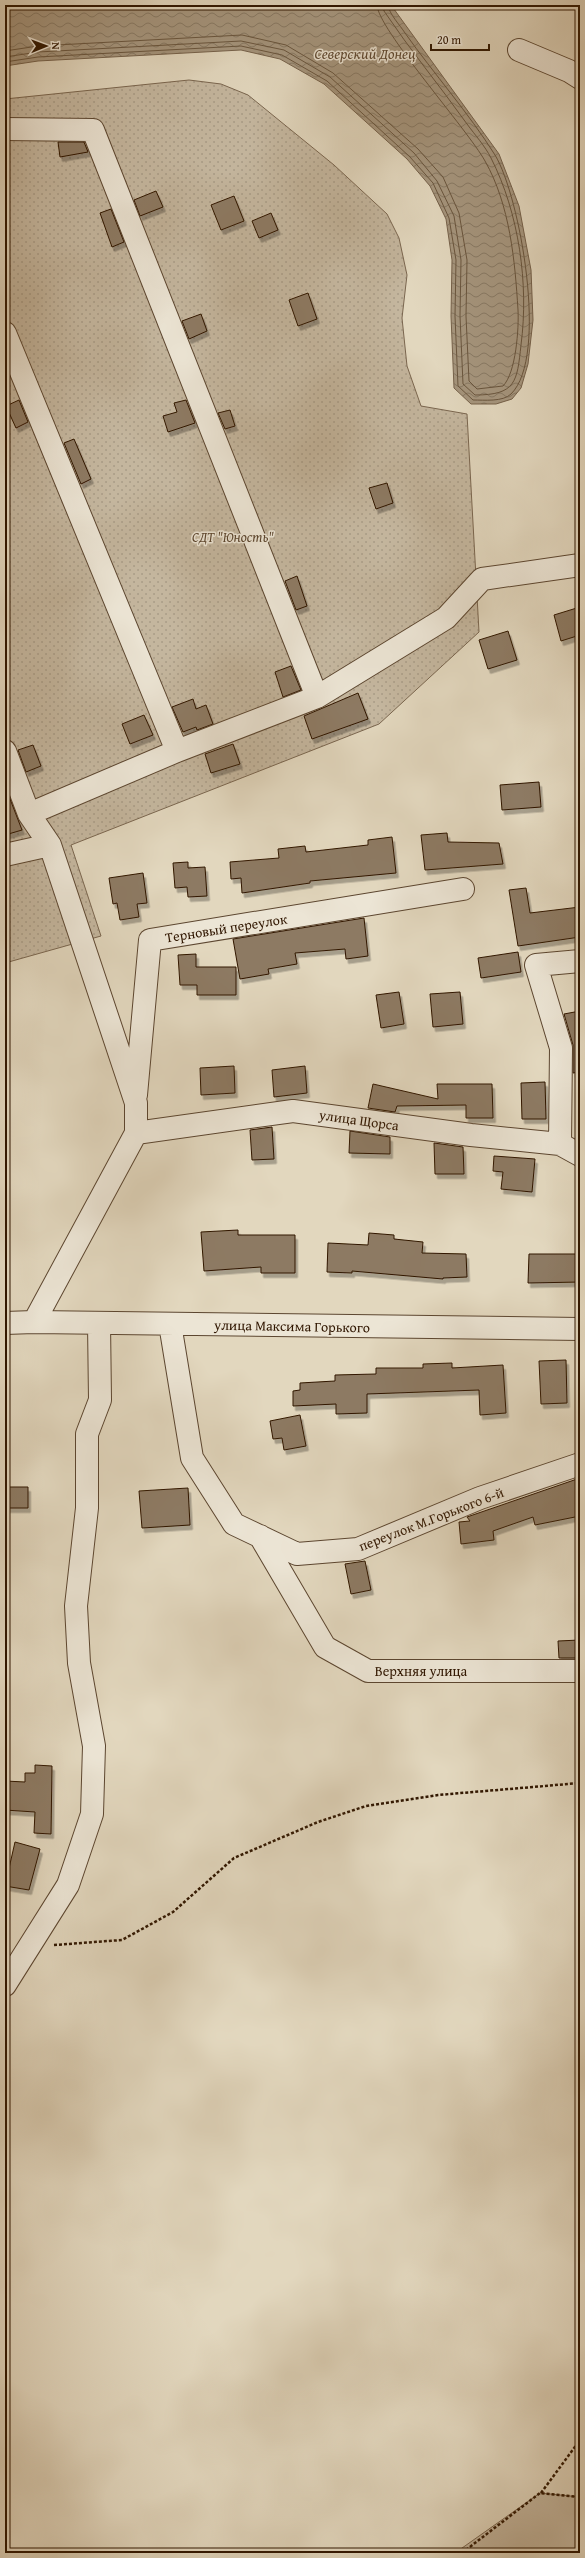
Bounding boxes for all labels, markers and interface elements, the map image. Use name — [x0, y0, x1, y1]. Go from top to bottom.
north arrow — [26, 26, 66, 66]
scale bar — [431, 26, 489, 52]
text: 20 m — [437, 31, 461, 48]
text: N — [48, 42, 64, 50]
water label: Северский Донец — [314, 43, 416, 64]
park label: СДТ "Юность" — [192, 527, 274, 547]
street label: Терновый переулок — [164, 908, 289, 948]
street label: улица Щорса — [317, 1104, 400, 1136]
street label: улица Максима Горького — [213, 1315, 370, 1337]
street label: переулок М.Горького 6-й — [356, 1482, 506, 1556]
street label: Верхняя улица — [375, 1661, 468, 1681]

